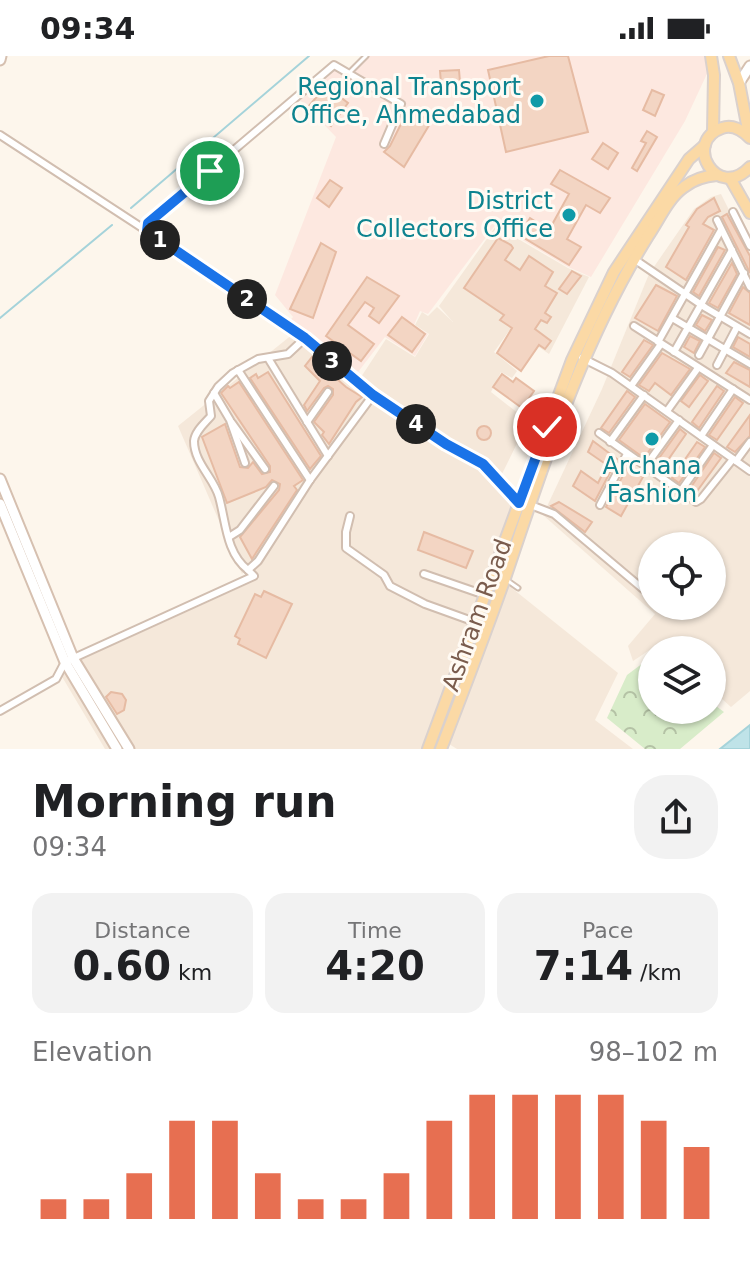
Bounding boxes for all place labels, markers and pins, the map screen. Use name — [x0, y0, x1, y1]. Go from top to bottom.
place label: Regional Transport Office, Ahmedabad — [291, 73, 521, 129]
marker: Regional Transport Office, Ahmedabad — [528, 92, 546, 110]
pin — [176, 137, 244, 205]
place label: District Collectors Office — [356, 187, 553, 243]
marker: District Collectors Office — [560, 206, 578, 224]
pin: 1 — [140, 220, 180, 260]
pin: 2 — [227, 279, 267, 319]
pin: 3 — [312, 341, 352, 381]
pin — [513, 393, 581, 461]
pin: 4 — [396, 404, 436, 444]
marker: Archana Fashion — [643, 430, 661, 448]
place label: Archana Fashion — [603, 452, 701, 508]

